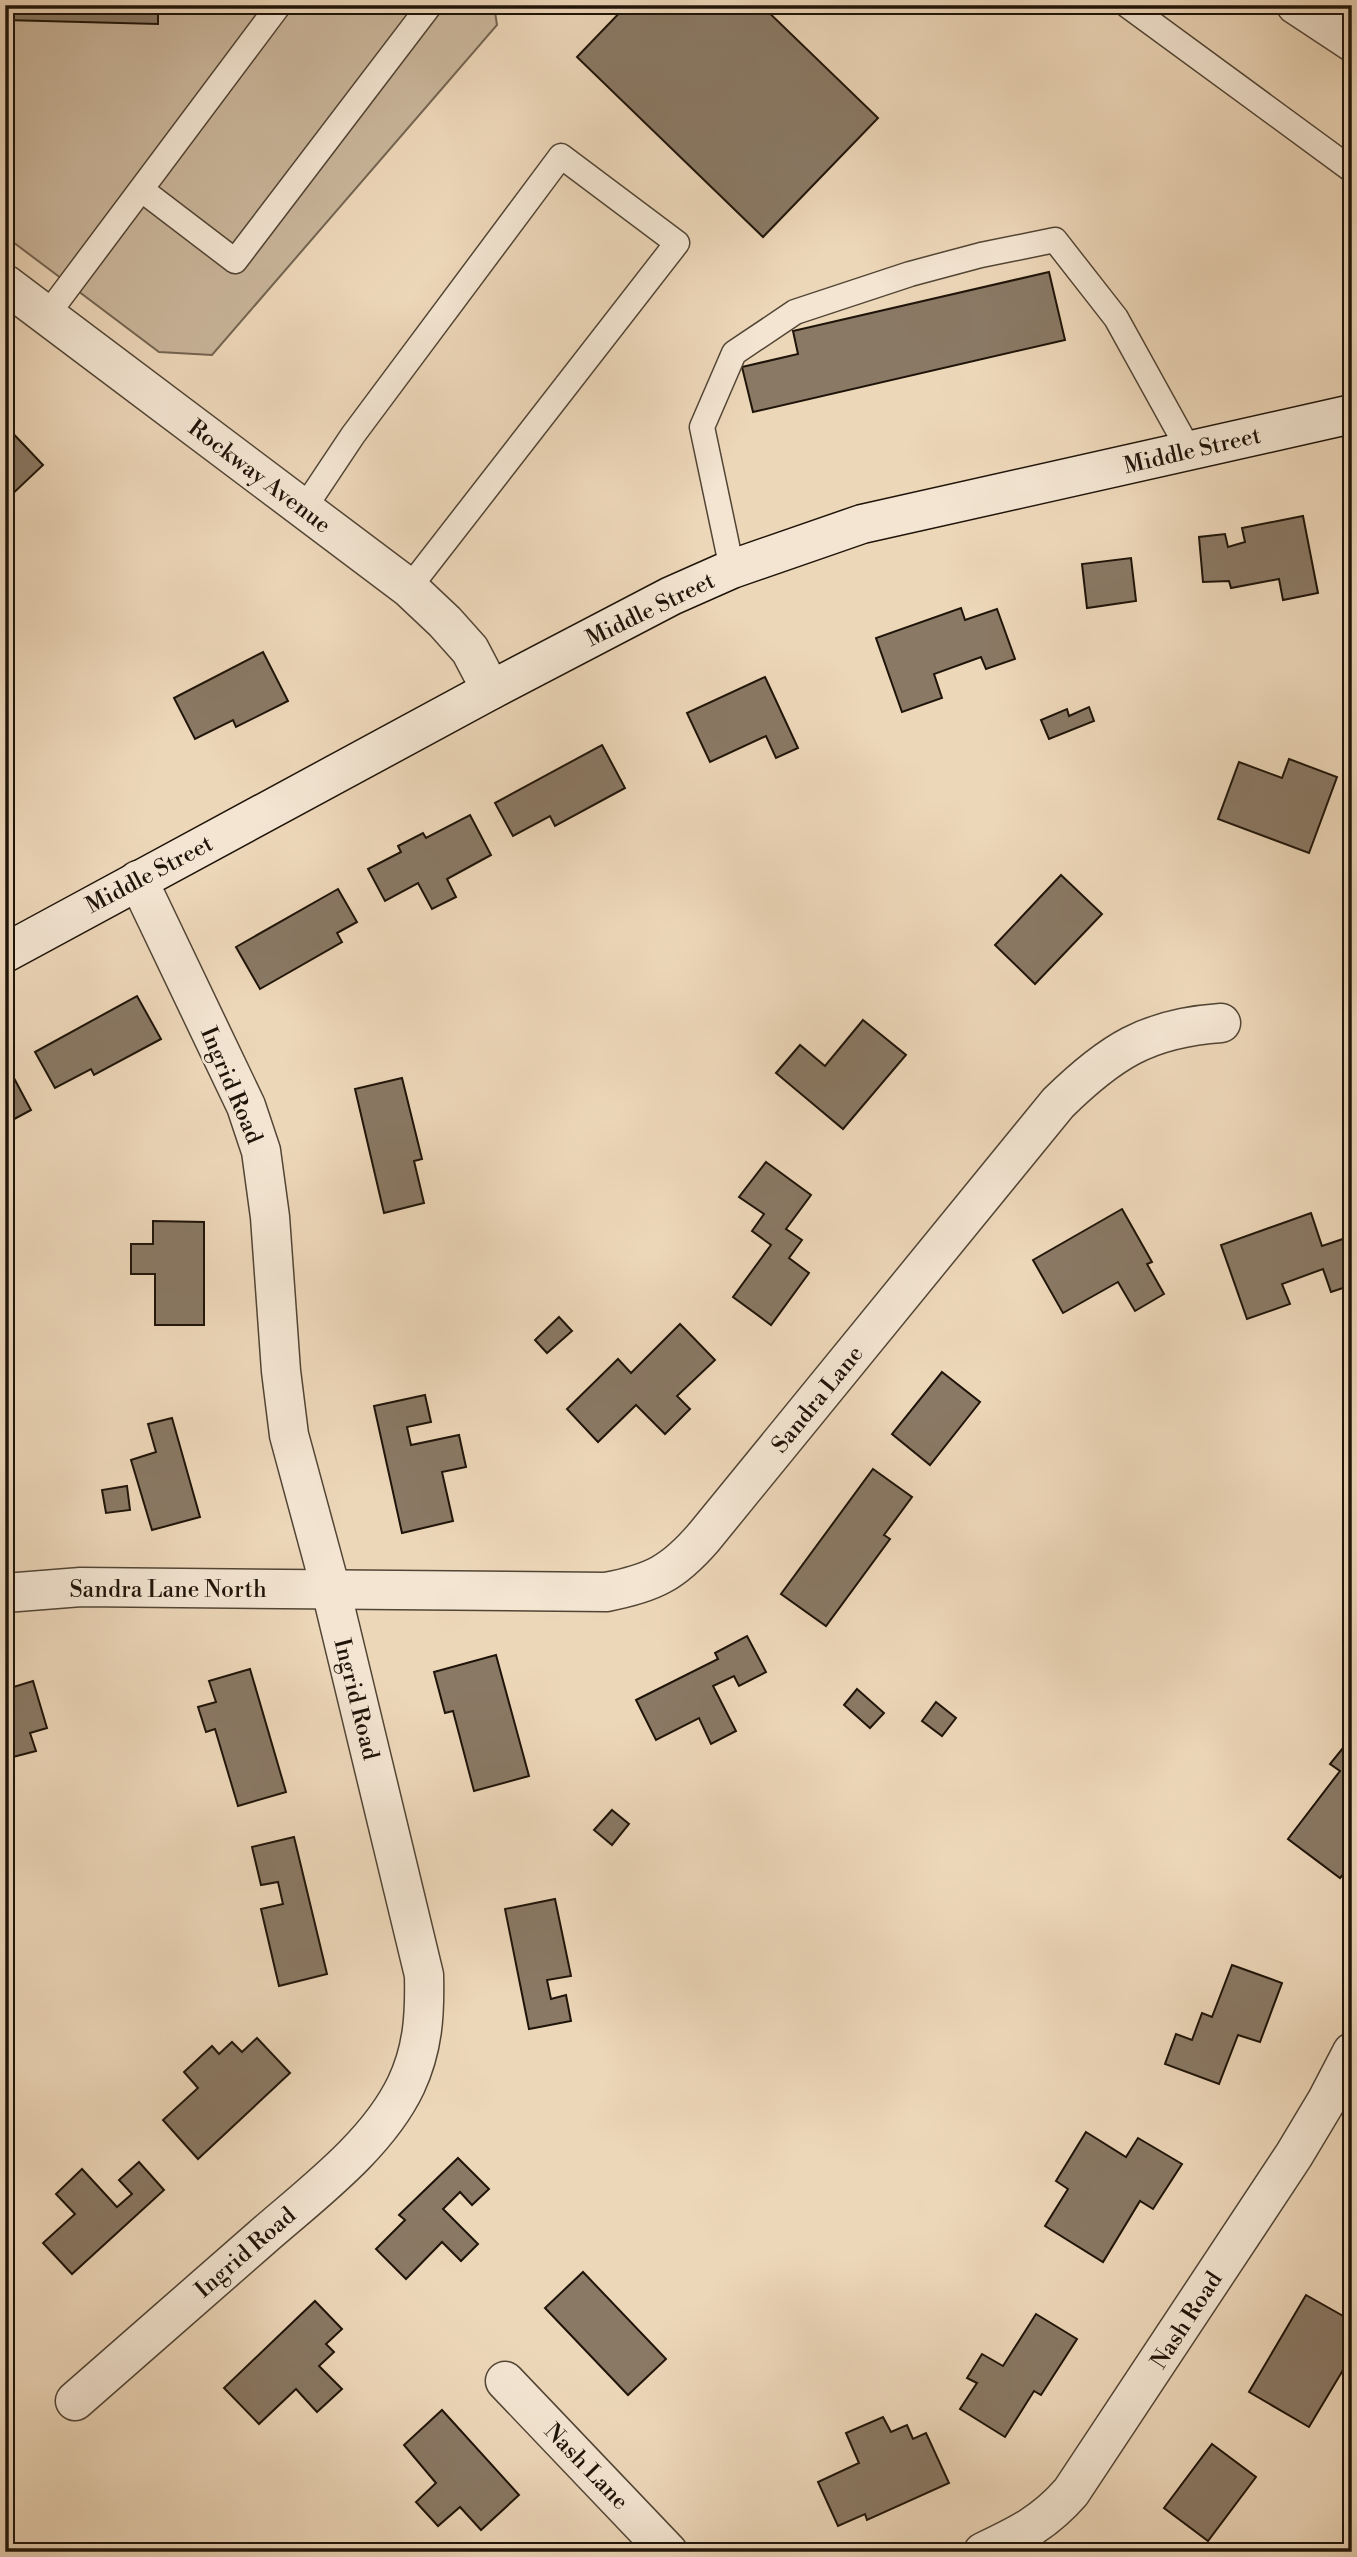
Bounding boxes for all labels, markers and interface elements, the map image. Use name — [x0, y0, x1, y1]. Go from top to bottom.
street label: Rockway Avenue — [183, 414, 336, 540]
street label: Middle Street — [1121, 422, 1263, 480]
street label: Middle Street — [582, 567, 719, 653]
street label: Middle Street — [81, 830, 218, 920]
street label: Ingrid Road — [194, 1023, 268, 1148]
street label: Sandra Lane — [766, 1340, 870, 1459]
street label: Sandra Lane North — [69, 1576, 267, 1604]
street label: Ingrid Road — [327, 1636, 385, 1763]
street label: Ingrid Road — [190, 2202, 302, 2304]
street label: Nash Road — [1145, 2267, 1229, 2374]
street label: Nash Lane — [538, 2418, 634, 2516]

